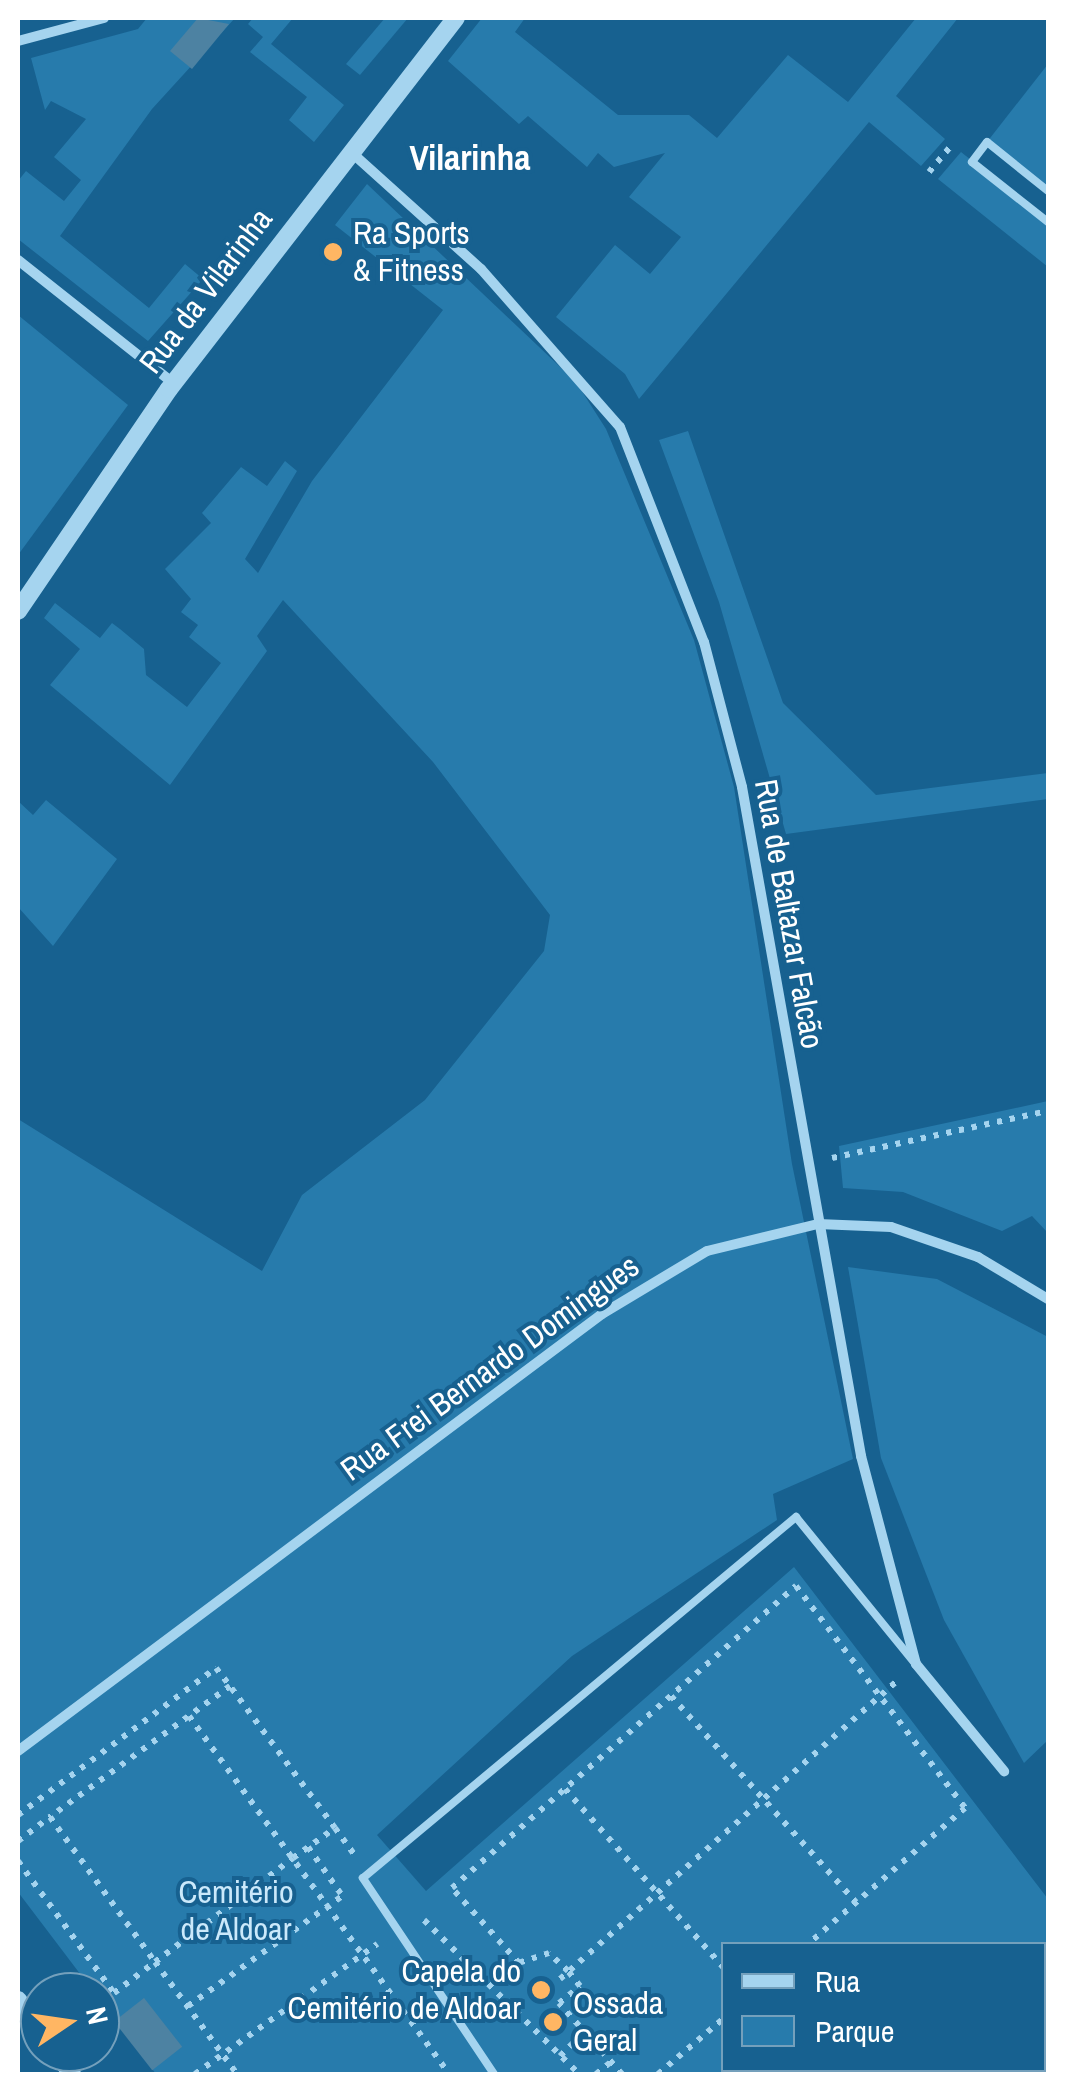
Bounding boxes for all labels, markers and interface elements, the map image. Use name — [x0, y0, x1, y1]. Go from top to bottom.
district label: Vilarinha — [410, 137, 530, 179]
street label: Rua da Vilarinha — [132, 201, 280, 381]
place label: Ra Sports & Fitness — [353, 215, 470, 290]
marker: Ra Sports & Fitness — [322, 241, 344, 263]
street label: Rua de Baltazar Falcão — [746, 776, 832, 1052]
street label: Rua Frei Bernardo Domingues — [334, 1247, 646, 1489]
park label: Cemitério de Aldoar — [178, 1874, 294, 1949]
legend — [721, 1942, 1046, 2072]
place label: Capela do Cemitério de Aldoar — [286, 1953, 521, 2028]
text: Rua — [815, 1961, 860, 2001]
north arrow — [20, 1972, 120, 2072]
marker: Capela do Cemitério de Aldoar — [530, 1979, 552, 2001]
place label: Ossada Geral — [573, 1985, 663, 2060]
text: N — [77, 2003, 118, 2028]
marker: Ossada Geral — [542, 2011, 564, 2033]
text: Parque — [815, 2011, 894, 2051]

